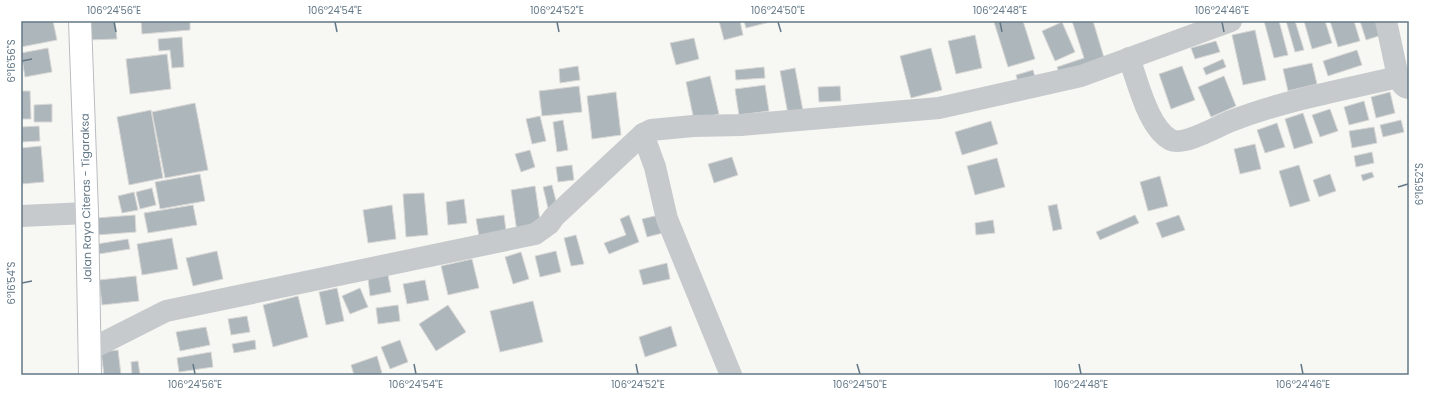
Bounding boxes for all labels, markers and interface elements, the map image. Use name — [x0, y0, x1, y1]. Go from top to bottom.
text: 106°24'56"E — [87, 3, 141, 18]
text: 106°24'54"E — [308, 3, 362, 18]
text: 106°24'52"E — [530, 3, 584, 18]
text: 106°24'50"E — [751, 3, 805, 18]
text: 106°24'48"E — [973, 3, 1027, 18]
text: 106°24'46"E — [1195, 3, 1249, 18]
text: 6°16'56"S — [4, 39, 19, 83]
street label: Jalan Raya Citeras - Tigaraksa — [77, 113, 95, 283]
text: 6°16'52"S — [1412, 163, 1427, 205]
text: 6°16'54"S — [4, 261, 19, 304]
text: 106°24'56"E — [168, 377, 222, 392]
text: 106°24'54"E — [389, 377, 443, 392]
text: 106°24'52"E — [611, 377, 665, 392]
text: 106°24'50"E — [833, 377, 887, 392]
text: 106°24'48"E — [1054, 377, 1108, 392]
text: 106°24'46"E — [1276, 377, 1330, 392]

